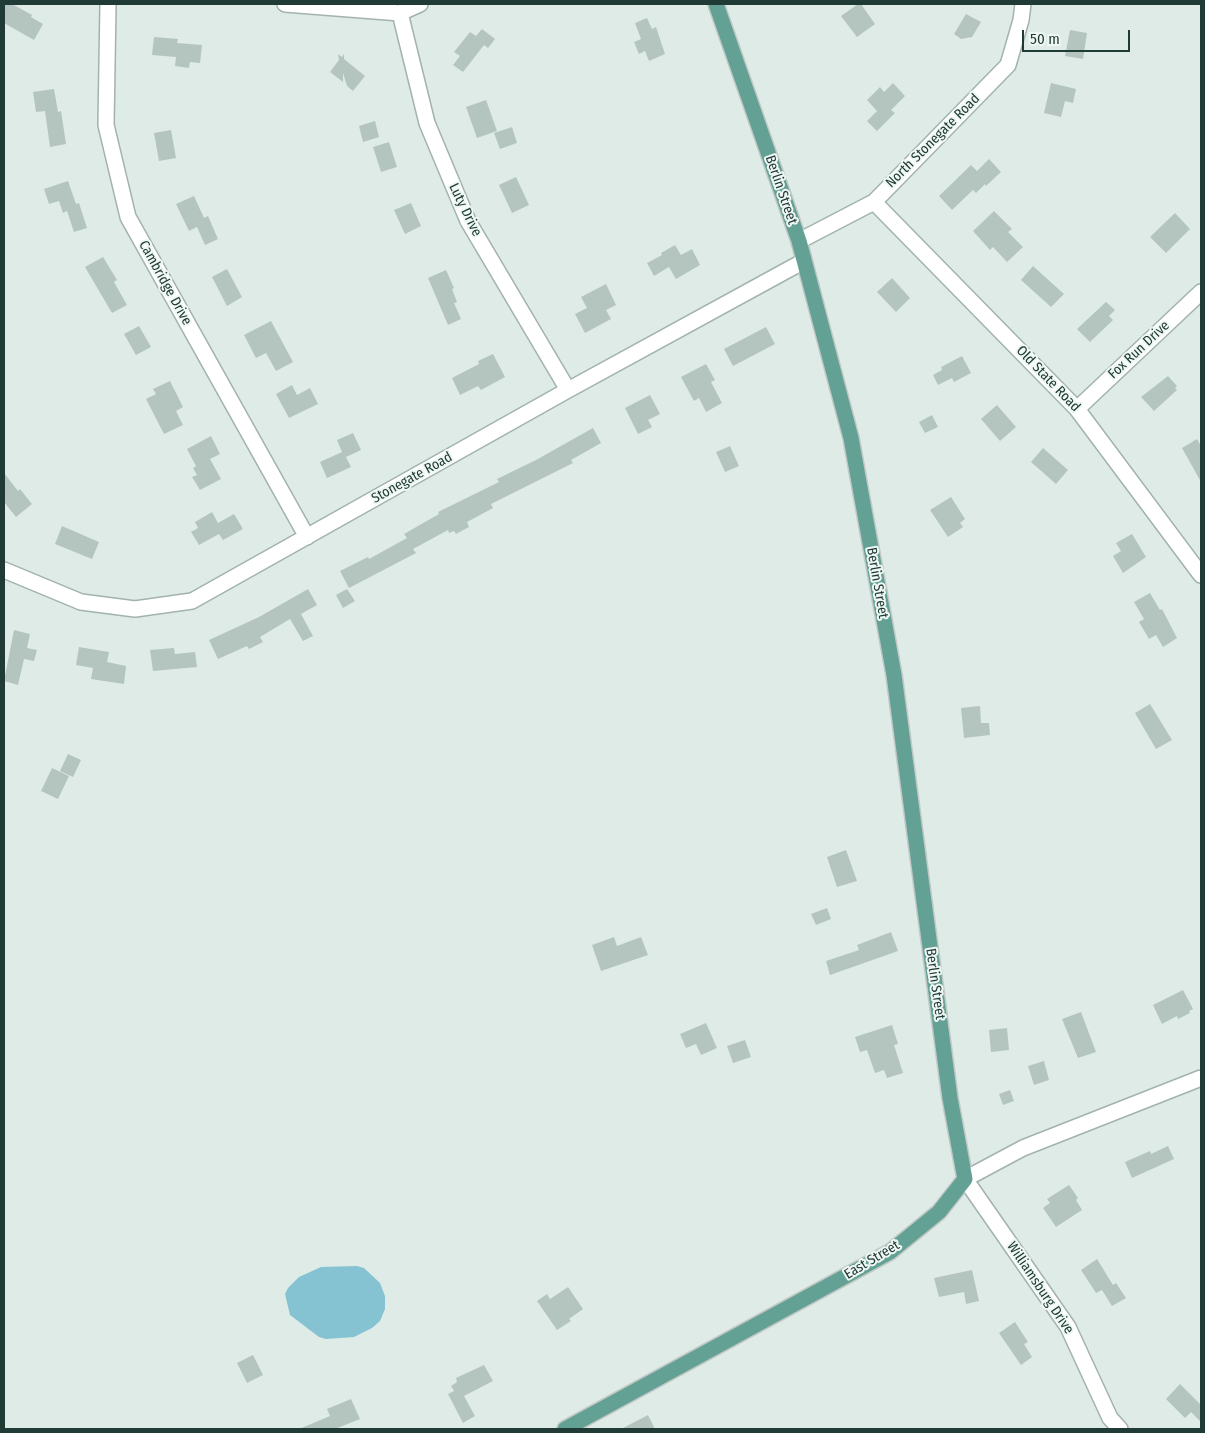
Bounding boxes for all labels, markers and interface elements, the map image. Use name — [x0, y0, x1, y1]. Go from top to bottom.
scale bar — [1025, 20, 1132, 52]
text: 50 m — [1030, 30, 1060, 48]
street label: North Stonegate Road — [883, 91, 983, 191]
street label: Berlin Street — [761, 153, 801, 227]
street label: Luty Drive — [445, 181, 485, 239]
street label: Cambridge Drive — [135, 238, 195, 328]
street label: Fox Run Drive — [1105, 317, 1173, 383]
street label: Old State Road — [1012, 343, 1084, 415]
street label: Stonegate Road — [369, 449, 455, 507]
street label: Berlin Street — [862, 546, 892, 620]
street label: Berlin Street — [922, 947, 948, 1021]
street label: East Street — [841, 1237, 903, 1283]
street label: Williamsburg Drive — [1003, 1239, 1077, 1337]

